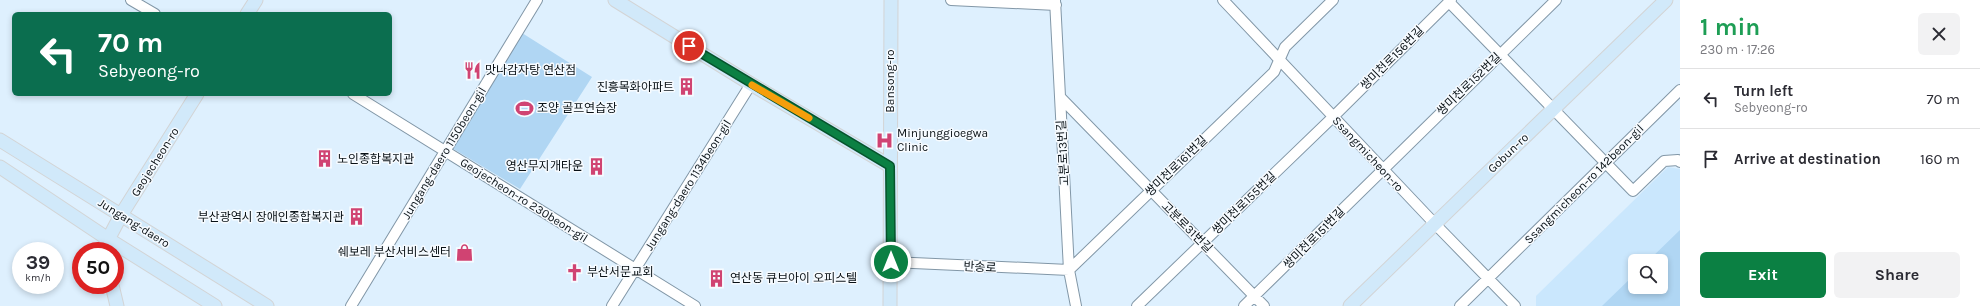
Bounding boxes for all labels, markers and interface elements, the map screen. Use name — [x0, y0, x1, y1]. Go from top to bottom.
text: 1 min — [1700, 13, 1760, 41]
button: close — [1918, 13, 1960, 55]
street label: 쌍미천로156번길 — [1357, 23, 1427, 93]
text: 70 m — [98, 26, 163, 59]
icon: left — [32, 28, 84, 80]
pin — [672, 29, 706, 63]
icon: arrive — [678, 35, 700, 57]
text: 230 m · 17:26 — [1700, 42, 1775, 57]
street label: Bansong-ro — [883, 49, 897, 113]
street label: 쌍미천로152번길 — [1434, 50, 1504, 118]
text: Sebyeong-ro — [98, 60, 200, 82]
restaurant icon: 맛나감자탕 연산점 — [462, 60, 482, 80]
place label: 맛나감자탕 연산점 — [485, 63, 576, 77]
building icon: 진흥목화아파트 — [677, 77, 697, 97]
place label: 진흥목화아파트 — [597, 80, 674, 94]
text: Turn left — [1734, 82, 1793, 100]
street label: Jungang-daero 1150beon-gil — [399, 85, 489, 221]
icon: left — [1700, 88, 1722, 110]
text: 70 m — [1926, 90, 1960, 108]
sports icon: 조양 골프연습장 — [514, 98, 534, 118]
text: Sebyeong-ro — [1734, 100, 1808, 115]
place label: 조양 골프연습장 — [537, 101, 617, 115]
street label: Ssangmicheon-ro — [1330, 114, 1406, 194]
street label: Jungang-daero 1134beon-gil — [642, 117, 734, 253]
street label: 고분로13번길 — [1054, 120, 1072, 186]
street label: Ssangmicheon-ro 142beon-gil — [1521, 121, 1647, 247]
street label: Geojecheon-ro — [128, 125, 182, 199]
place label: Minjunggioegwa Clinic — [897, 126, 988, 154]
hospital icon: Minjunggioegwa Clinic — [874, 130, 894, 150]
street label: Gobun-ro — [1485, 130, 1531, 176]
street label: 쌍미천로161번길 — [1142, 133, 1210, 199]
icon: arrive — [1700, 148, 1722, 170]
building icon: 노인종합복지관 — [314, 149, 334, 169]
text: Arrive at destination — [1734, 150, 1881, 168]
text: 160 m — [1920, 150, 1960, 168]
place label: 노인종합복지관 — [337, 152, 414, 166]
street label: Geojecheon-ro 230beon-gil — [458, 155, 590, 245]
building icon: 영산무지개타운 — [586, 156, 606, 176]
place label: 영산무지개타운 — [506, 159, 583, 173]
street label: 쌍미천로155번길 — [1209, 169, 1279, 237]
street label: Jungang-daero — [96, 195, 172, 251]
street label: 고분로31번길 — [1159, 199, 1215, 255]
street label: 쌍미천로151번길 — [1280, 204, 1348, 272]
building icon: 부산광역시 장애인종합복지관 — [347, 207, 367, 227]
place label: 부산광역시 장애인종합복지관 — [198, 210, 344, 224]
position arrow — [870, 241, 912, 283]
speed limit sign: 50 — [72, 242, 124, 294]
shop icon: 쉐보레 부산서비스센터 — [454, 242, 474, 262]
place label: 쉐보레 부산서비스센터 — [338, 245, 451, 259]
text: 39 — [26, 251, 50, 274]
button: Exit — [1700, 252, 1826, 298]
button: Share — [1834, 252, 1960, 298]
map controls — [1628, 254, 1668, 294]
button: search — [1628, 254, 1668, 294]
street label: 반송로 — [963, 259, 997, 275]
church icon: 부산서문교회 — [564, 262, 584, 282]
place label: 부산서문교회 — [587, 265, 653, 279]
building icon: 연산동 큐브아이 오피스텔 — [707, 268, 727, 288]
place label: 연산동 큐브아이 오피스텔 — [730, 271, 857, 285]
text: km/h — [25, 272, 51, 284]

